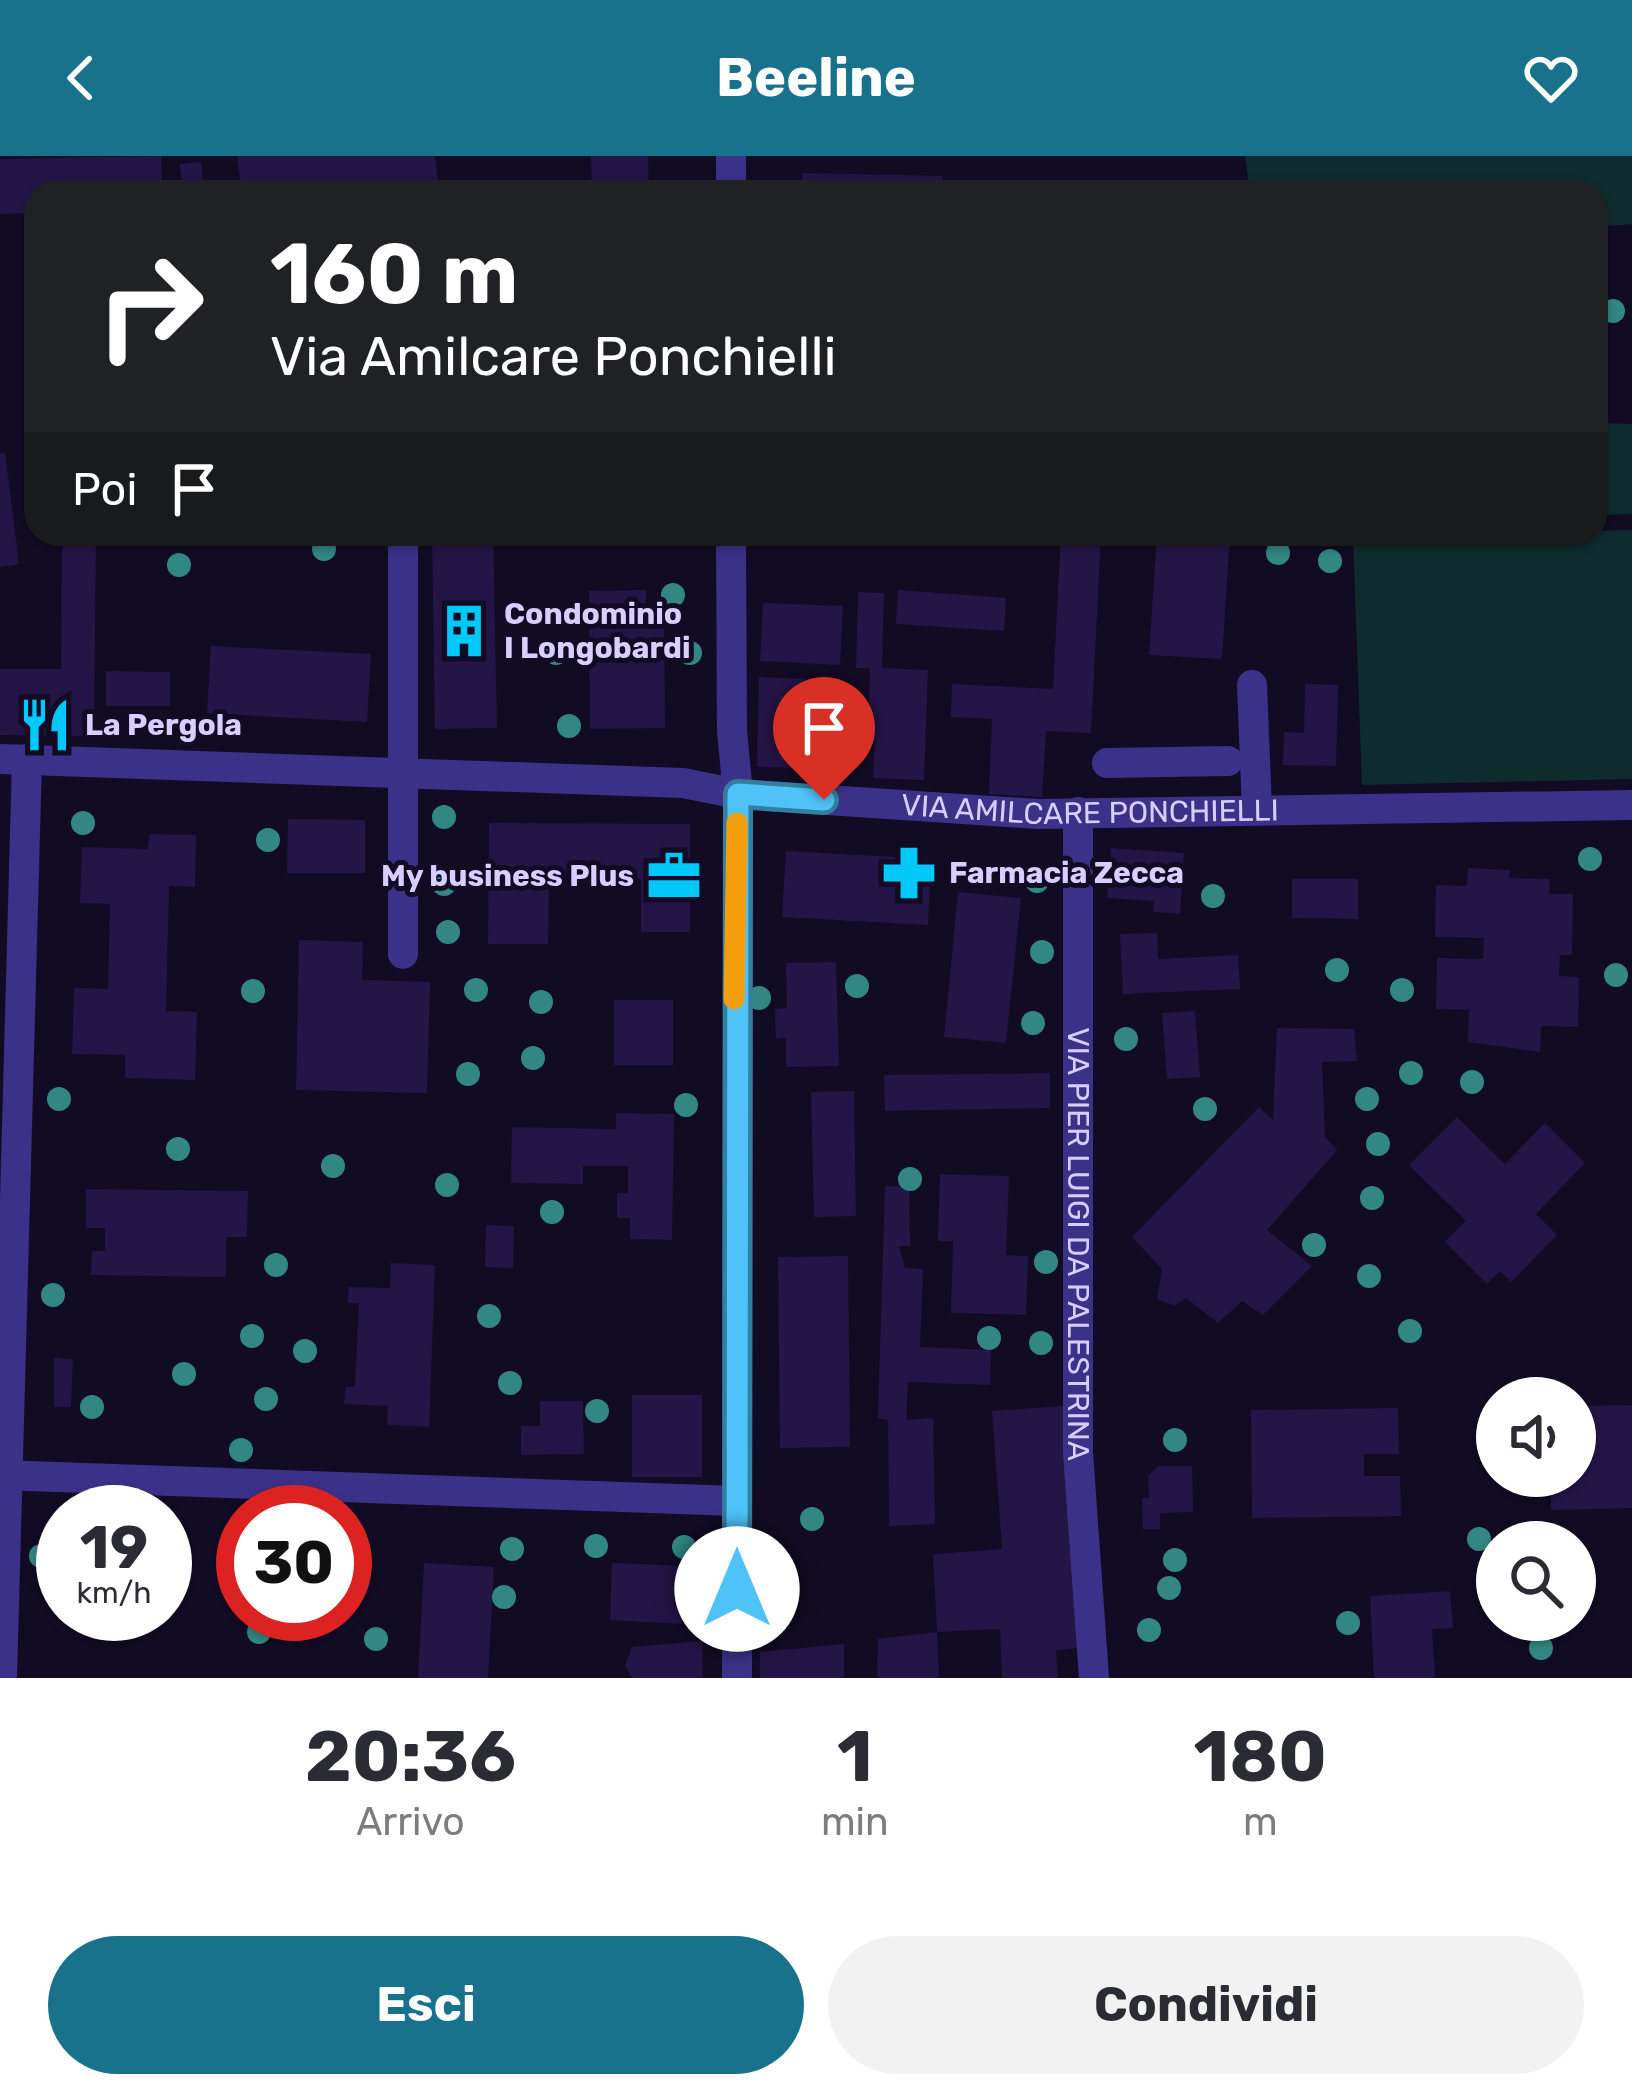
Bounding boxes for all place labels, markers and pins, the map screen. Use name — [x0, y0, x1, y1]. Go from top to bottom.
place label: Condominio I Longobardi — [504, 596, 690, 666]
building icon: Condominio I Longobardi — [435, 602, 493, 660]
pin — [773, 677, 875, 800]
restaurant icon: La Pergola — [16, 696, 74, 754]
place label: La Pergola — [85, 707, 242, 743]
pharmacy icon: Farmacia Zecca — [880, 844, 938, 902]
office icon: My business Plus — [645, 847, 703, 905]
place label: Farmacia Zecca — [949, 855, 1184, 891]
place label: My business Plus — [381, 858, 634, 894]

